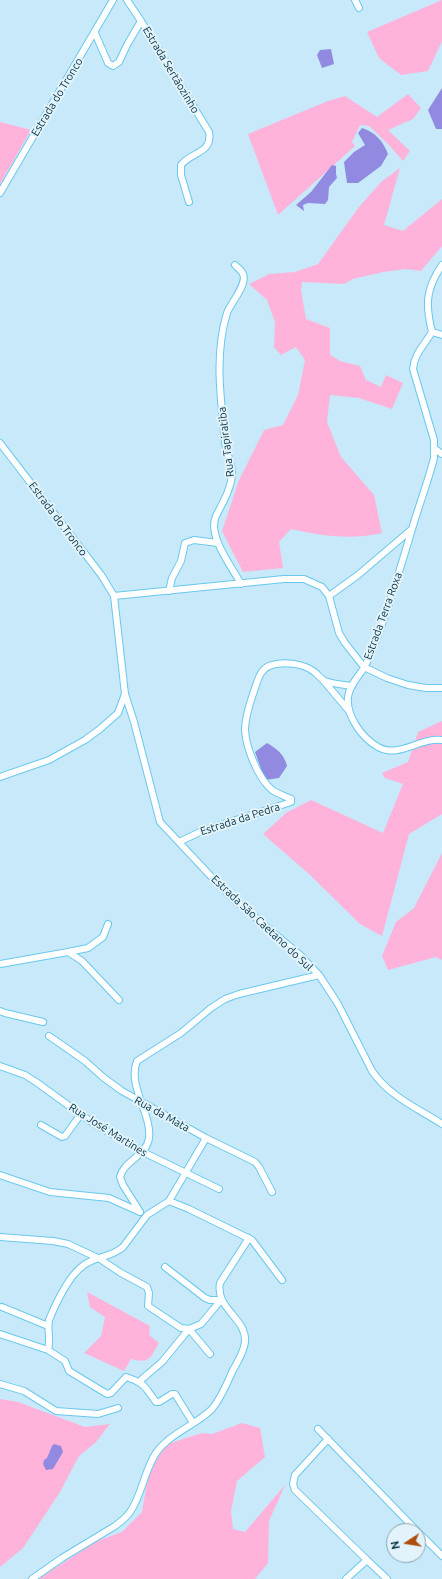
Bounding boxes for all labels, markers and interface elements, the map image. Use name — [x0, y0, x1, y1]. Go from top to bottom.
street label: Estrada Sertãozinho — [140, 24, 202, 116]
street label: Estrada do Tronco — [28, 55, 86, 139]
street label: Rua Tapiratiba — [215, 406, 237, 478]
street label: Estrada do Tronco — [26, 479, 90, 559]
street label: Estrada Terra Roxa — [361, 570, 405, 662]
street label: Estrada da Pedra — [199, 800, 281, 838]
street label: Estrada São Caetano do Sul — [208, 872, 316, 974]
street label: Rua da Mata — [132, 1093, 192, 1135]
street label: Rua José Martines — [66, 1101, 150, 1159]
north arrow — [386, 1523, 426, 1563]
text: N — [389, 1540, 402, 1551]

